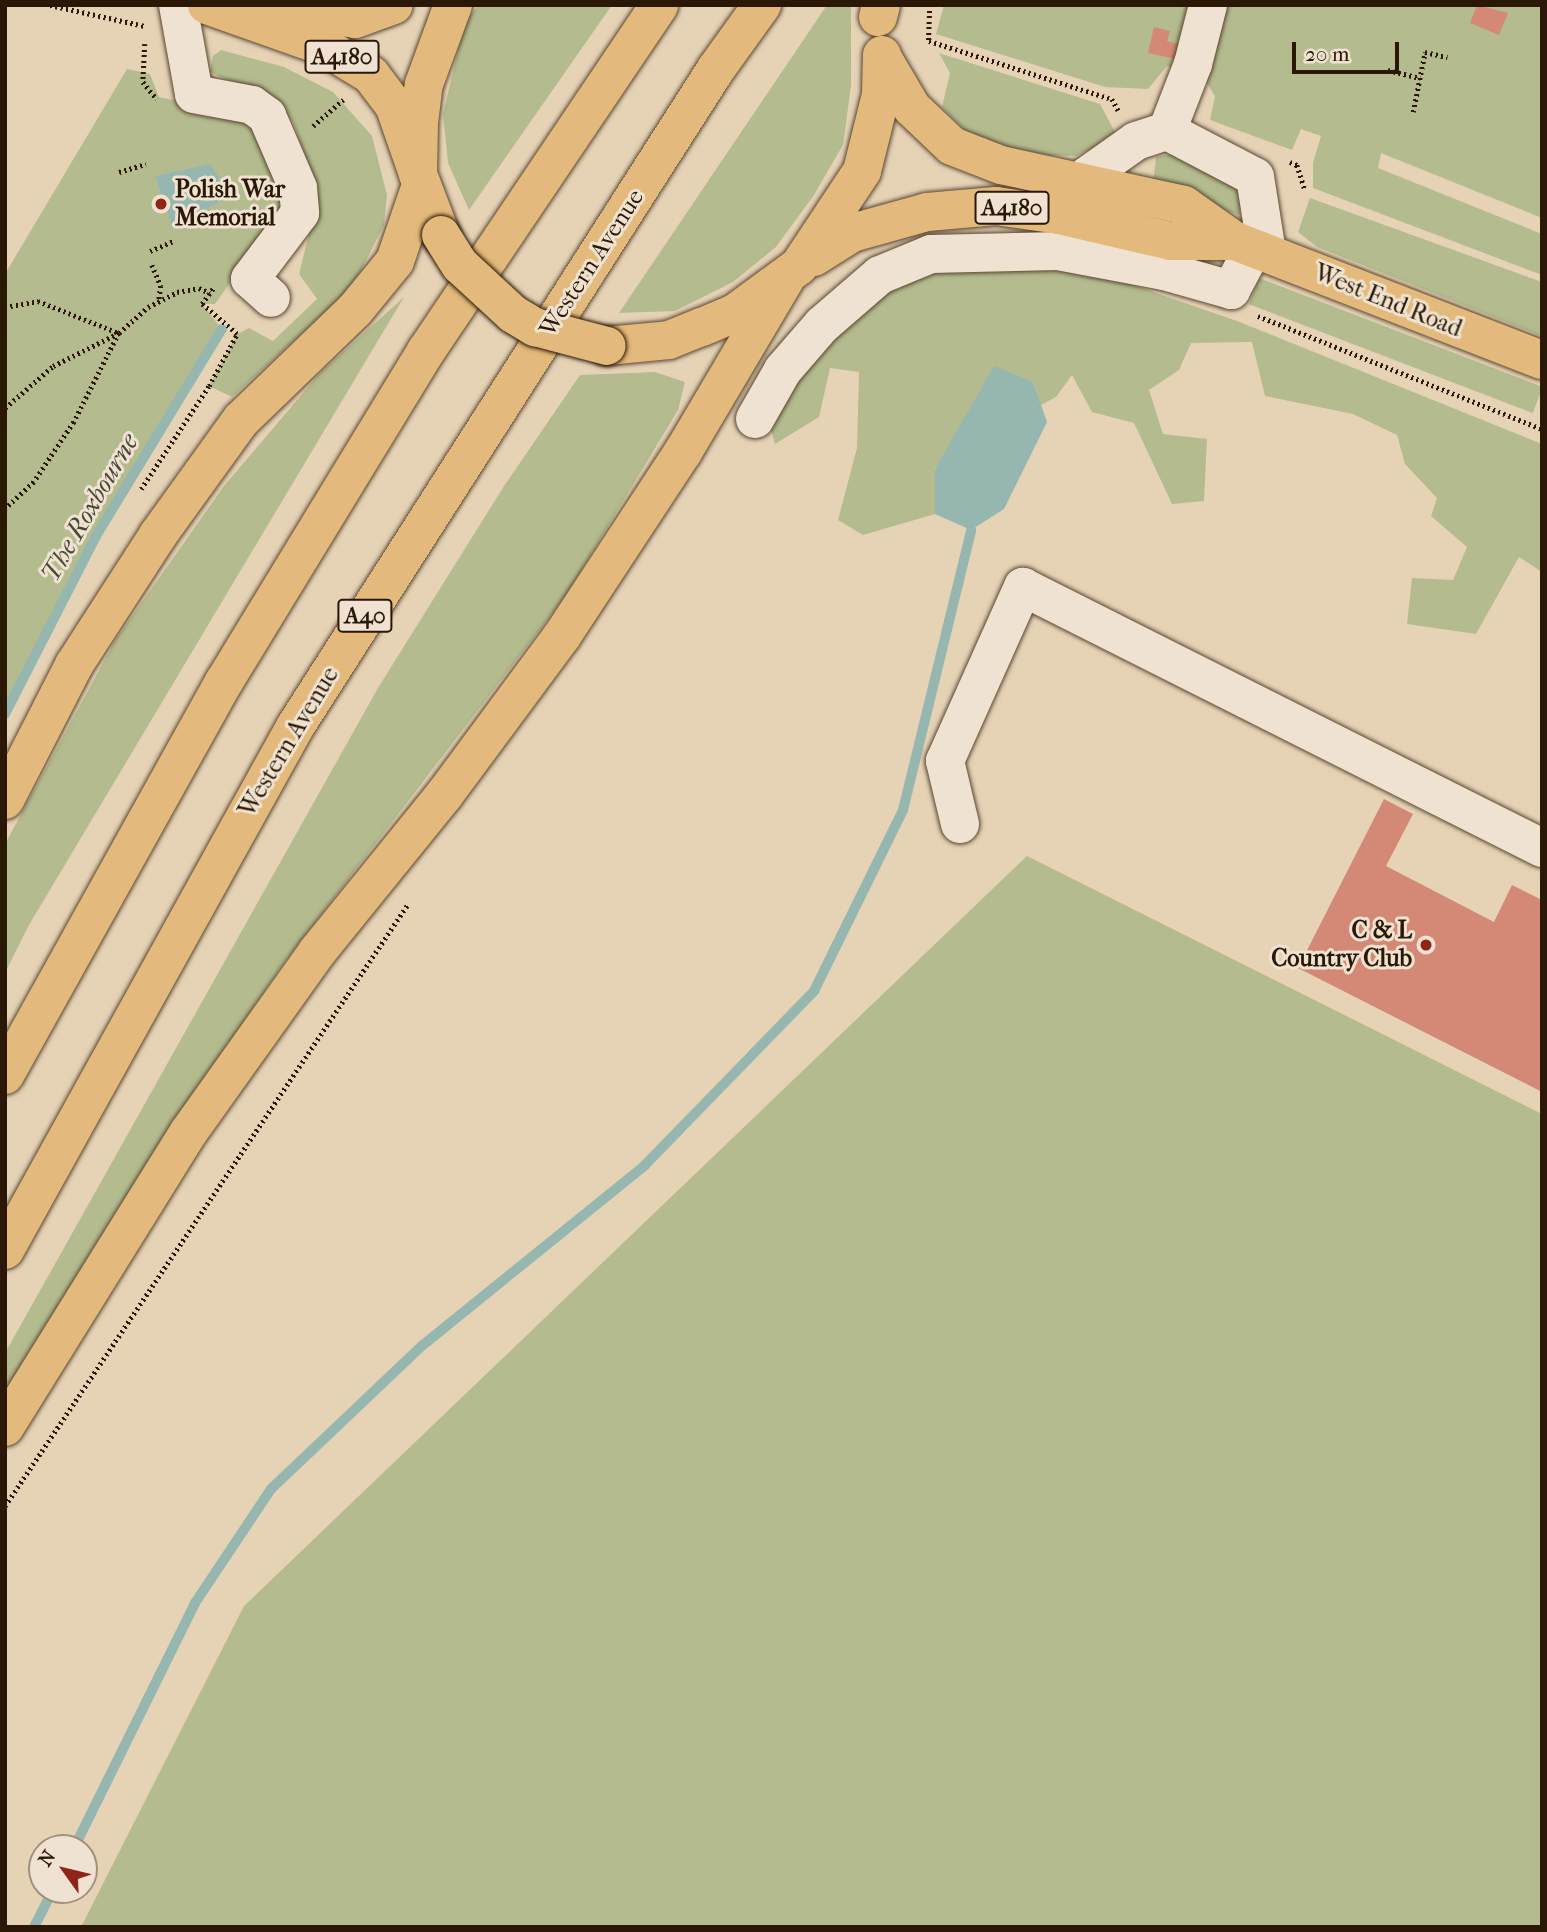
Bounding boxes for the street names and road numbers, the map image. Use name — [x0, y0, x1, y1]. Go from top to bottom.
road number: A4180 — [304, 38, 380, 76]
street label: Western Avenue — [534, 184, 650, 342]
road number: A4180 — [974, 188, 1050, 228]
street label: West End Road — [1310, 258, 1466, 344]
road number: A40 — [337, 596, 393, 636]
street label: Western Avenue — [233, 662, 345, 822]

